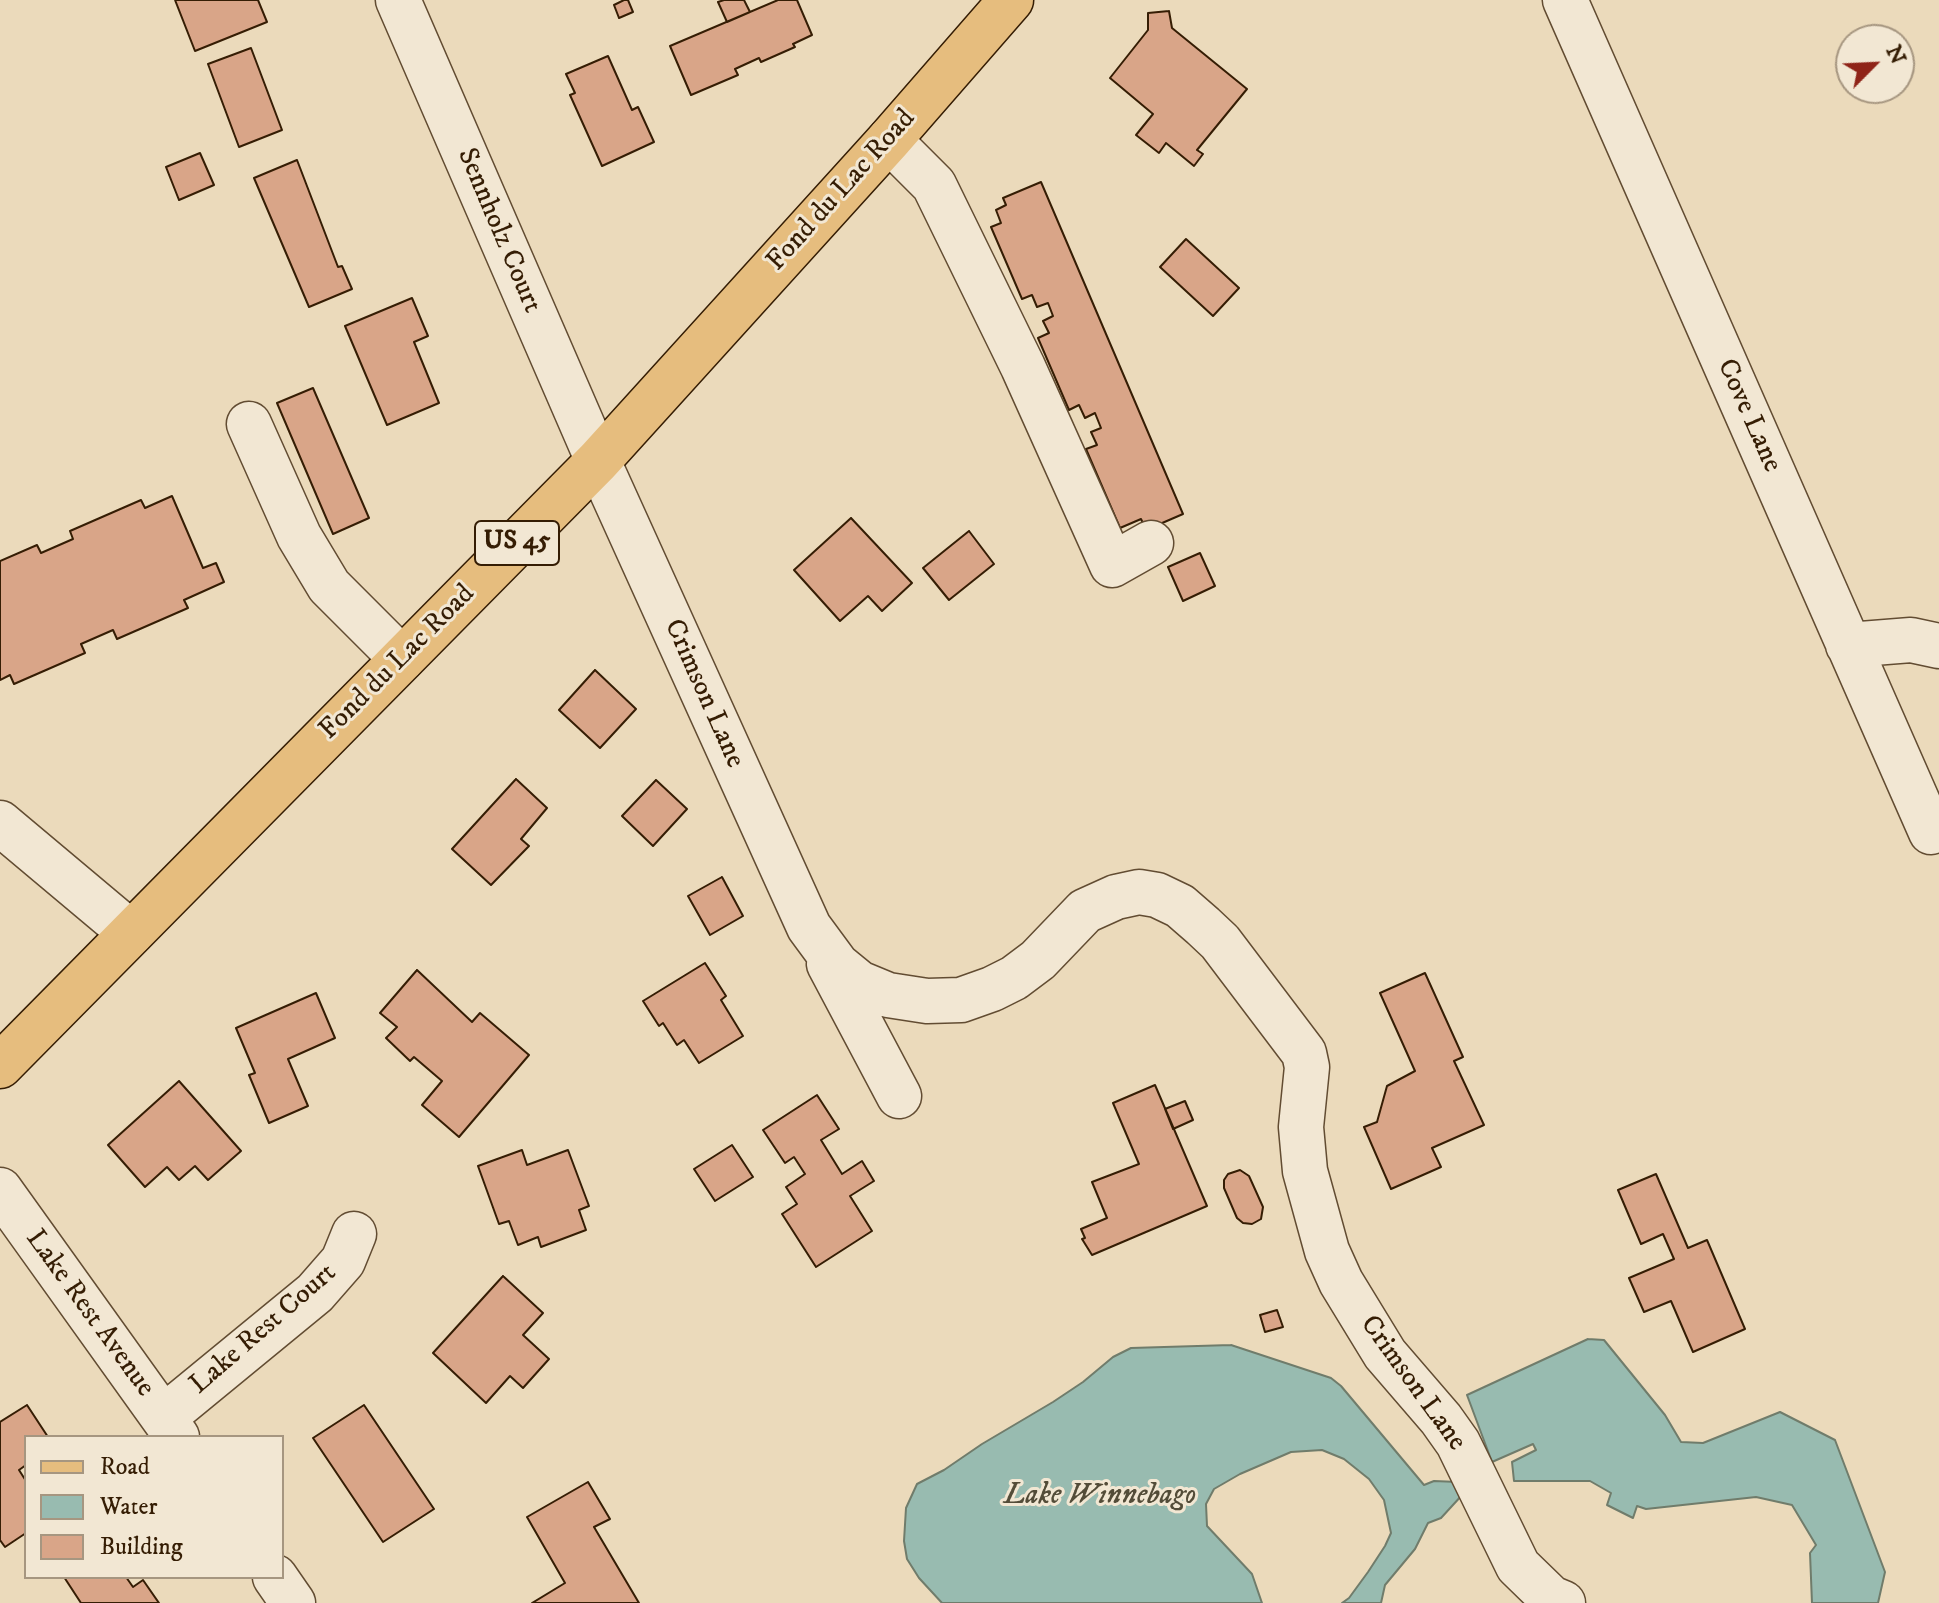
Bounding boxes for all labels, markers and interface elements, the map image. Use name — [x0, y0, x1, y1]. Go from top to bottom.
north arrow — [1835, 24, 1915, 104]
text: N — [1880, 41, 1912, 69]
street label: Fond du Lac Road — [761, 103, 923, 279]
street label: Sennholz Court — [448, 144, 548, 318]
street label: Cove Lane — [1708, 354, 1788, 478]
road number: US 45 — [475, 521, 559, 565]
street label: Fond du Lac Road — [313, 578, 483, 748]
street label: Crimson Lane — [655, 615, 751, 773]
street label: Lake Rest Avenue — [17, 1224, 161, 1404]
street label: Lake Rest Court — [184, 1257, 344, 1403]
street label: Crimson Lane — [1352, 1310, 1472, 1458]
legend — [24, 1435, 284, 1579]
text: Road — [100, 1452, 150, 1482]
water label: Lake Winnebago — [1004, 1479, 1196, 1515]
text: Water — [100, 1492, 157, 1522]
text: Building — [100, 1532, 183, 1562]

